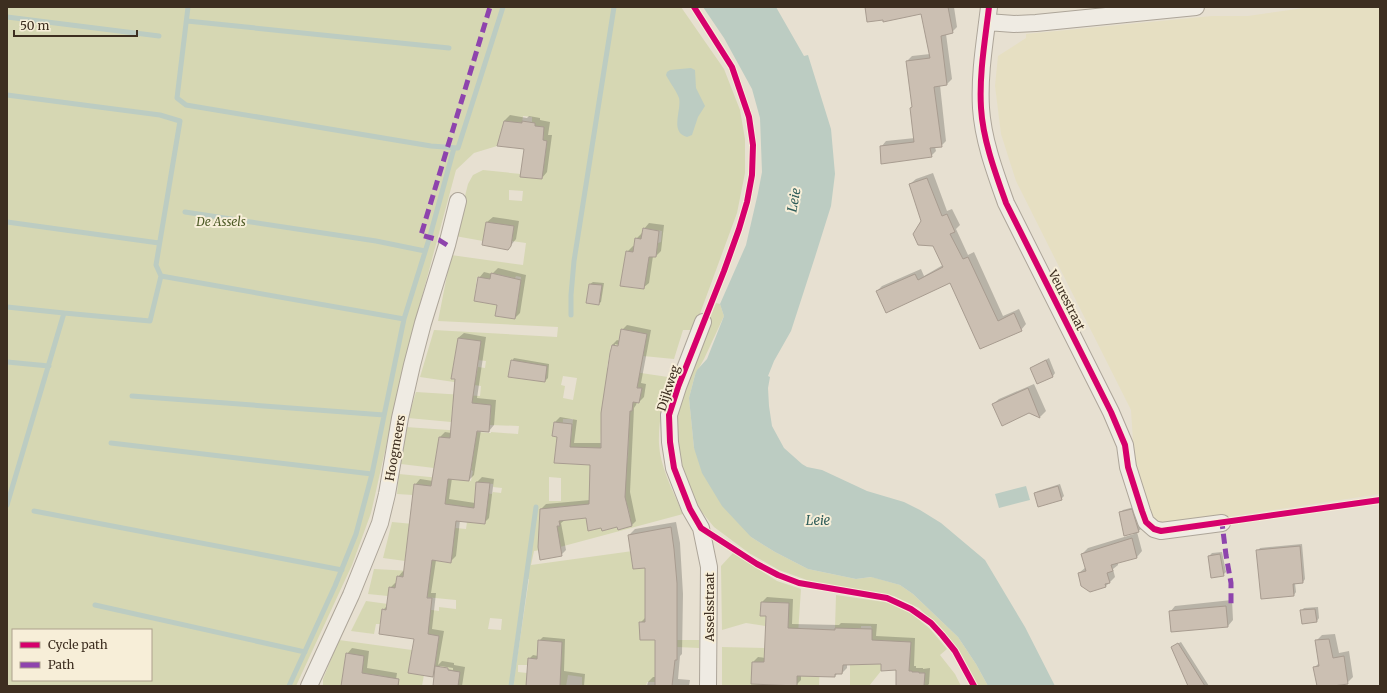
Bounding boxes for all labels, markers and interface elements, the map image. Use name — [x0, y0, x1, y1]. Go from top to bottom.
scale bar — [14, 12, 137, 38]
text: 50 m — [20, 18, 49, 33]
water label: Leie — [784, 186, 805, 214]
park label: De Assels — [195, 214, 246, 229]
street label: Veurestraat — [1045, 266, 1089, 333]
street label: Dijkweg — [654, 362, 683, 413]
street label: Hoogmeers — [382, 414, 408, 482]
water label: Leie — [806, 512, 831, 529]
street label: Asselsstraat — [702, 572, 717, 643]
legend — [12, 629, 152, 681]
text: Cycle path — [48, 637, 108, 652]
text: Path — [48, 657, 74, 672]

